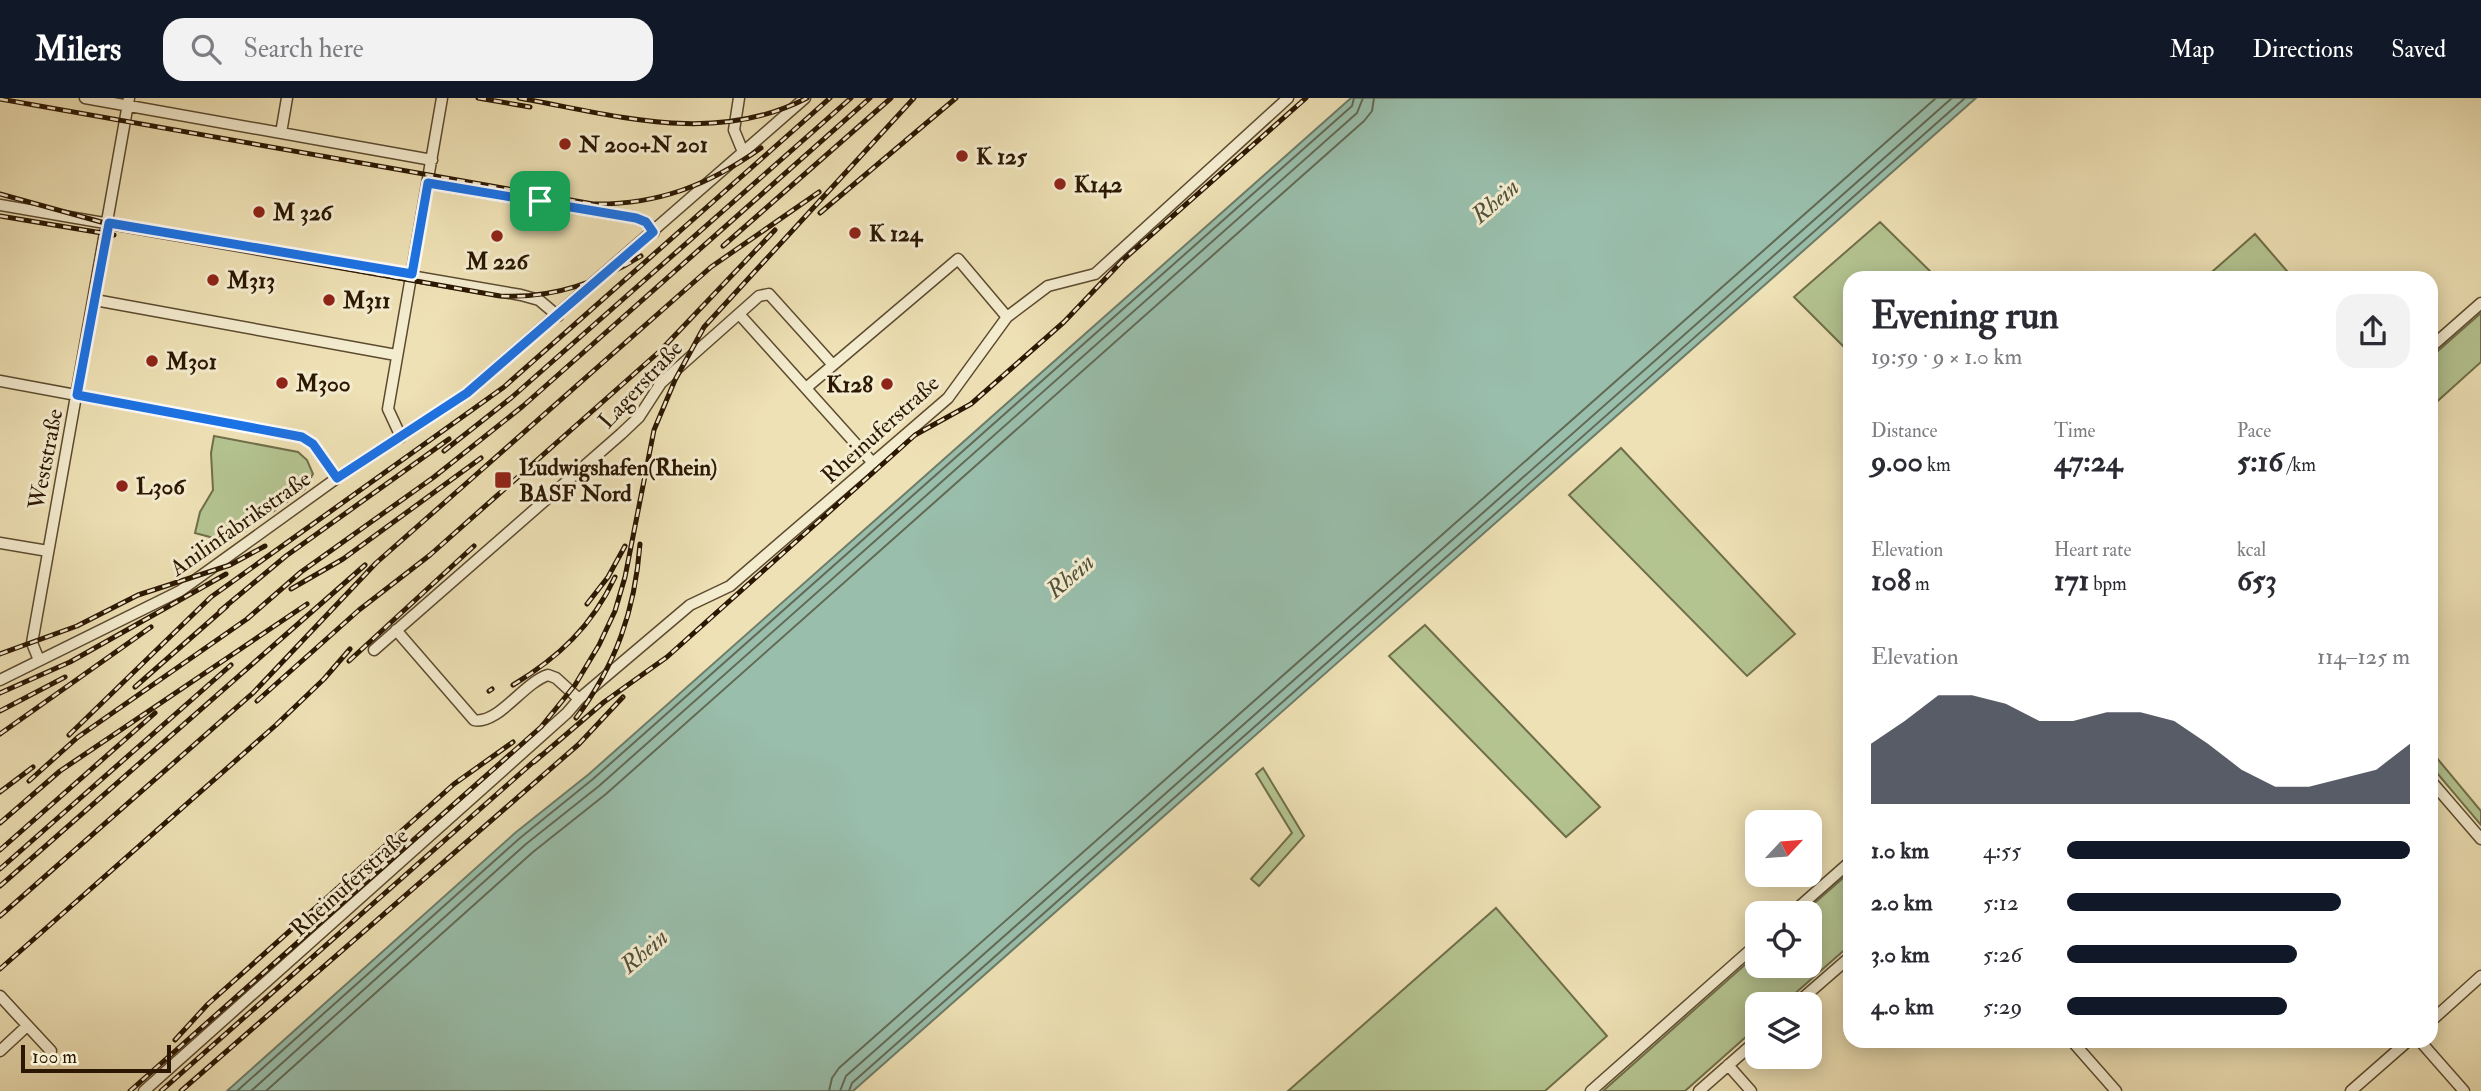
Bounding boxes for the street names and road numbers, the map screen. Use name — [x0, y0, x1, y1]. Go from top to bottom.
street label: Lagerstraße — [592, 334, 689, 435]
street label: Rheinuferstraße — [815, 369, 946, 490]
street label: Weststraße — [21, 406, 69, 513]
street label: Anilinfabrikstraße — [163, 464, 317, 583]
street label: Rheinuferstraße — [284, 822, 415, 943]

